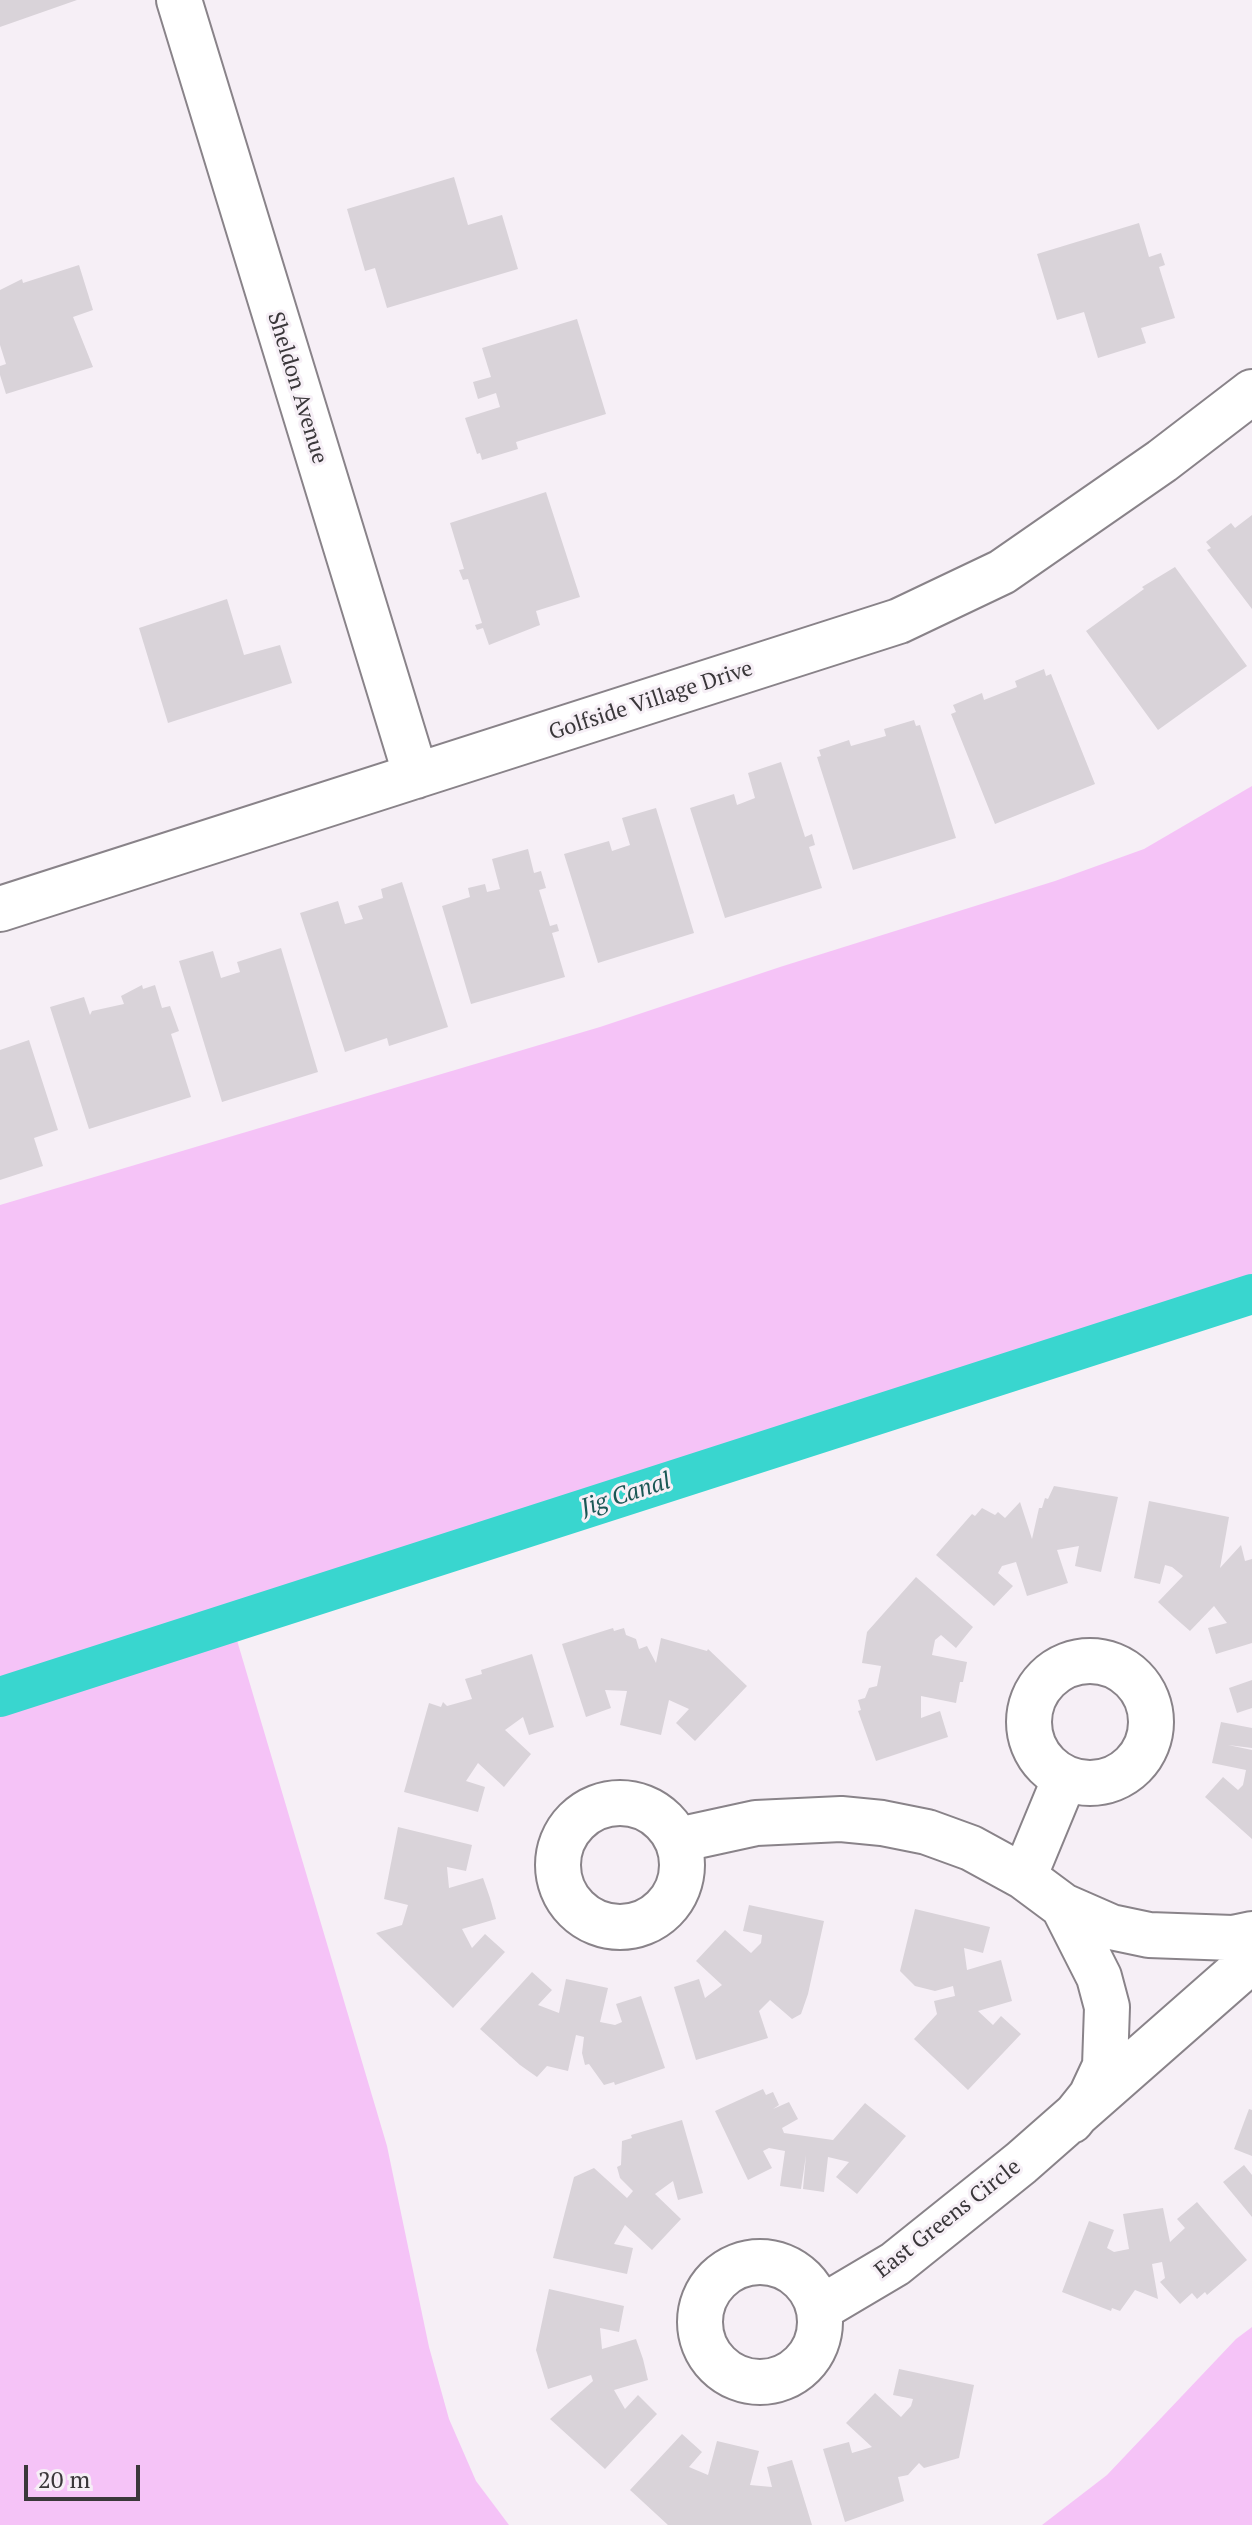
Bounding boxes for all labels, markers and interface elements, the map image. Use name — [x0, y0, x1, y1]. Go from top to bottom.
street label: Sheldon Avenue — [261, 309, 333, 467]
street label: Golfside Village Drive — [546, 656, 756, 746]
water label: Jig Canal — [578, 1467, 674, 1523]
street label: East Greens Circle — [870, 2154, 1026, 2284]
scale bar — [28, 2449, 144, 2499]
text: 20 m — [38, 2463, 90, 2495]

